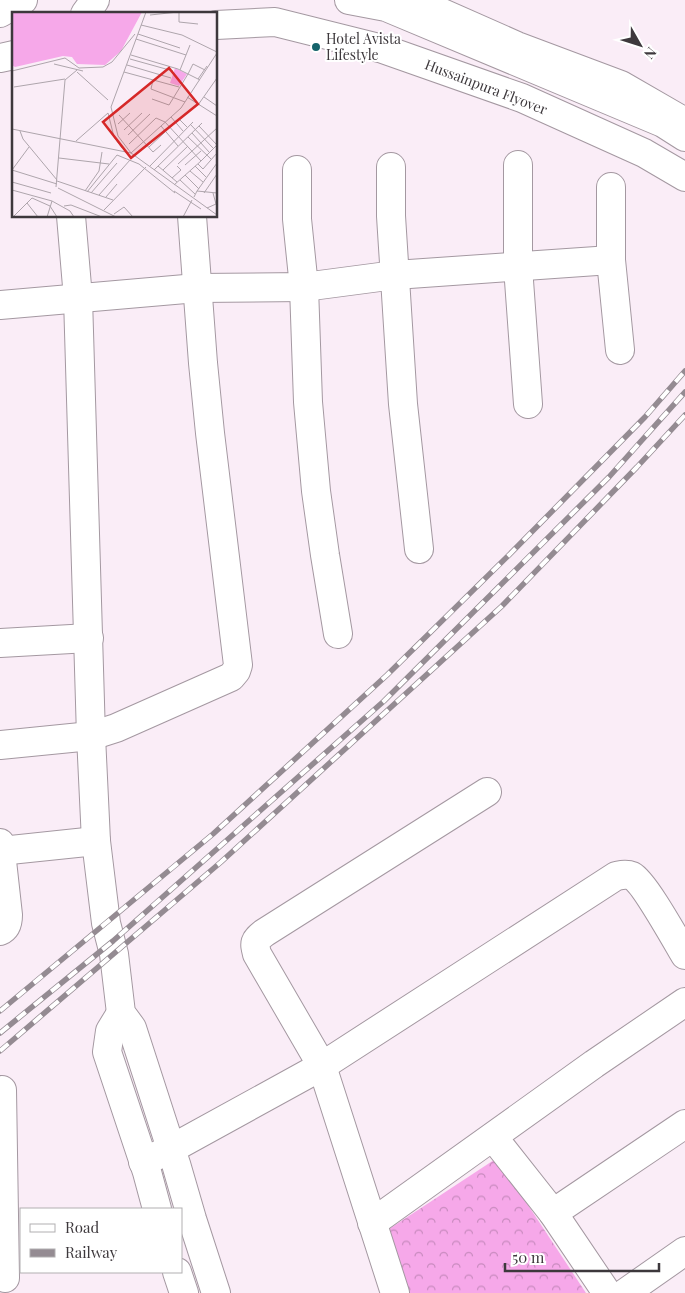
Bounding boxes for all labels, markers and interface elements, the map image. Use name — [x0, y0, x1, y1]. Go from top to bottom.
inset map — [12, 12, 218, 218]
north arrow — [615, 20, 665, 70]
place label: Hotel Avista Lifestyle — [326, 29, 401, 64]
marker: Hotel Avista Lifestyle — [310, 41, 322, 53]
text: N — [640, 44, 661, 63]
street label: Hussainpura Flyover — [422, 54, 551, 119]
legend — [20, 1208, 182, 1273]
text: Road — [65, 1217, 99, 1237]
scale bar — [505, 1240, 659, 1272]
text: Railway — [65, 1242, 118, 1262]
text: 50 m — [512, 1247, 545, 1267]

